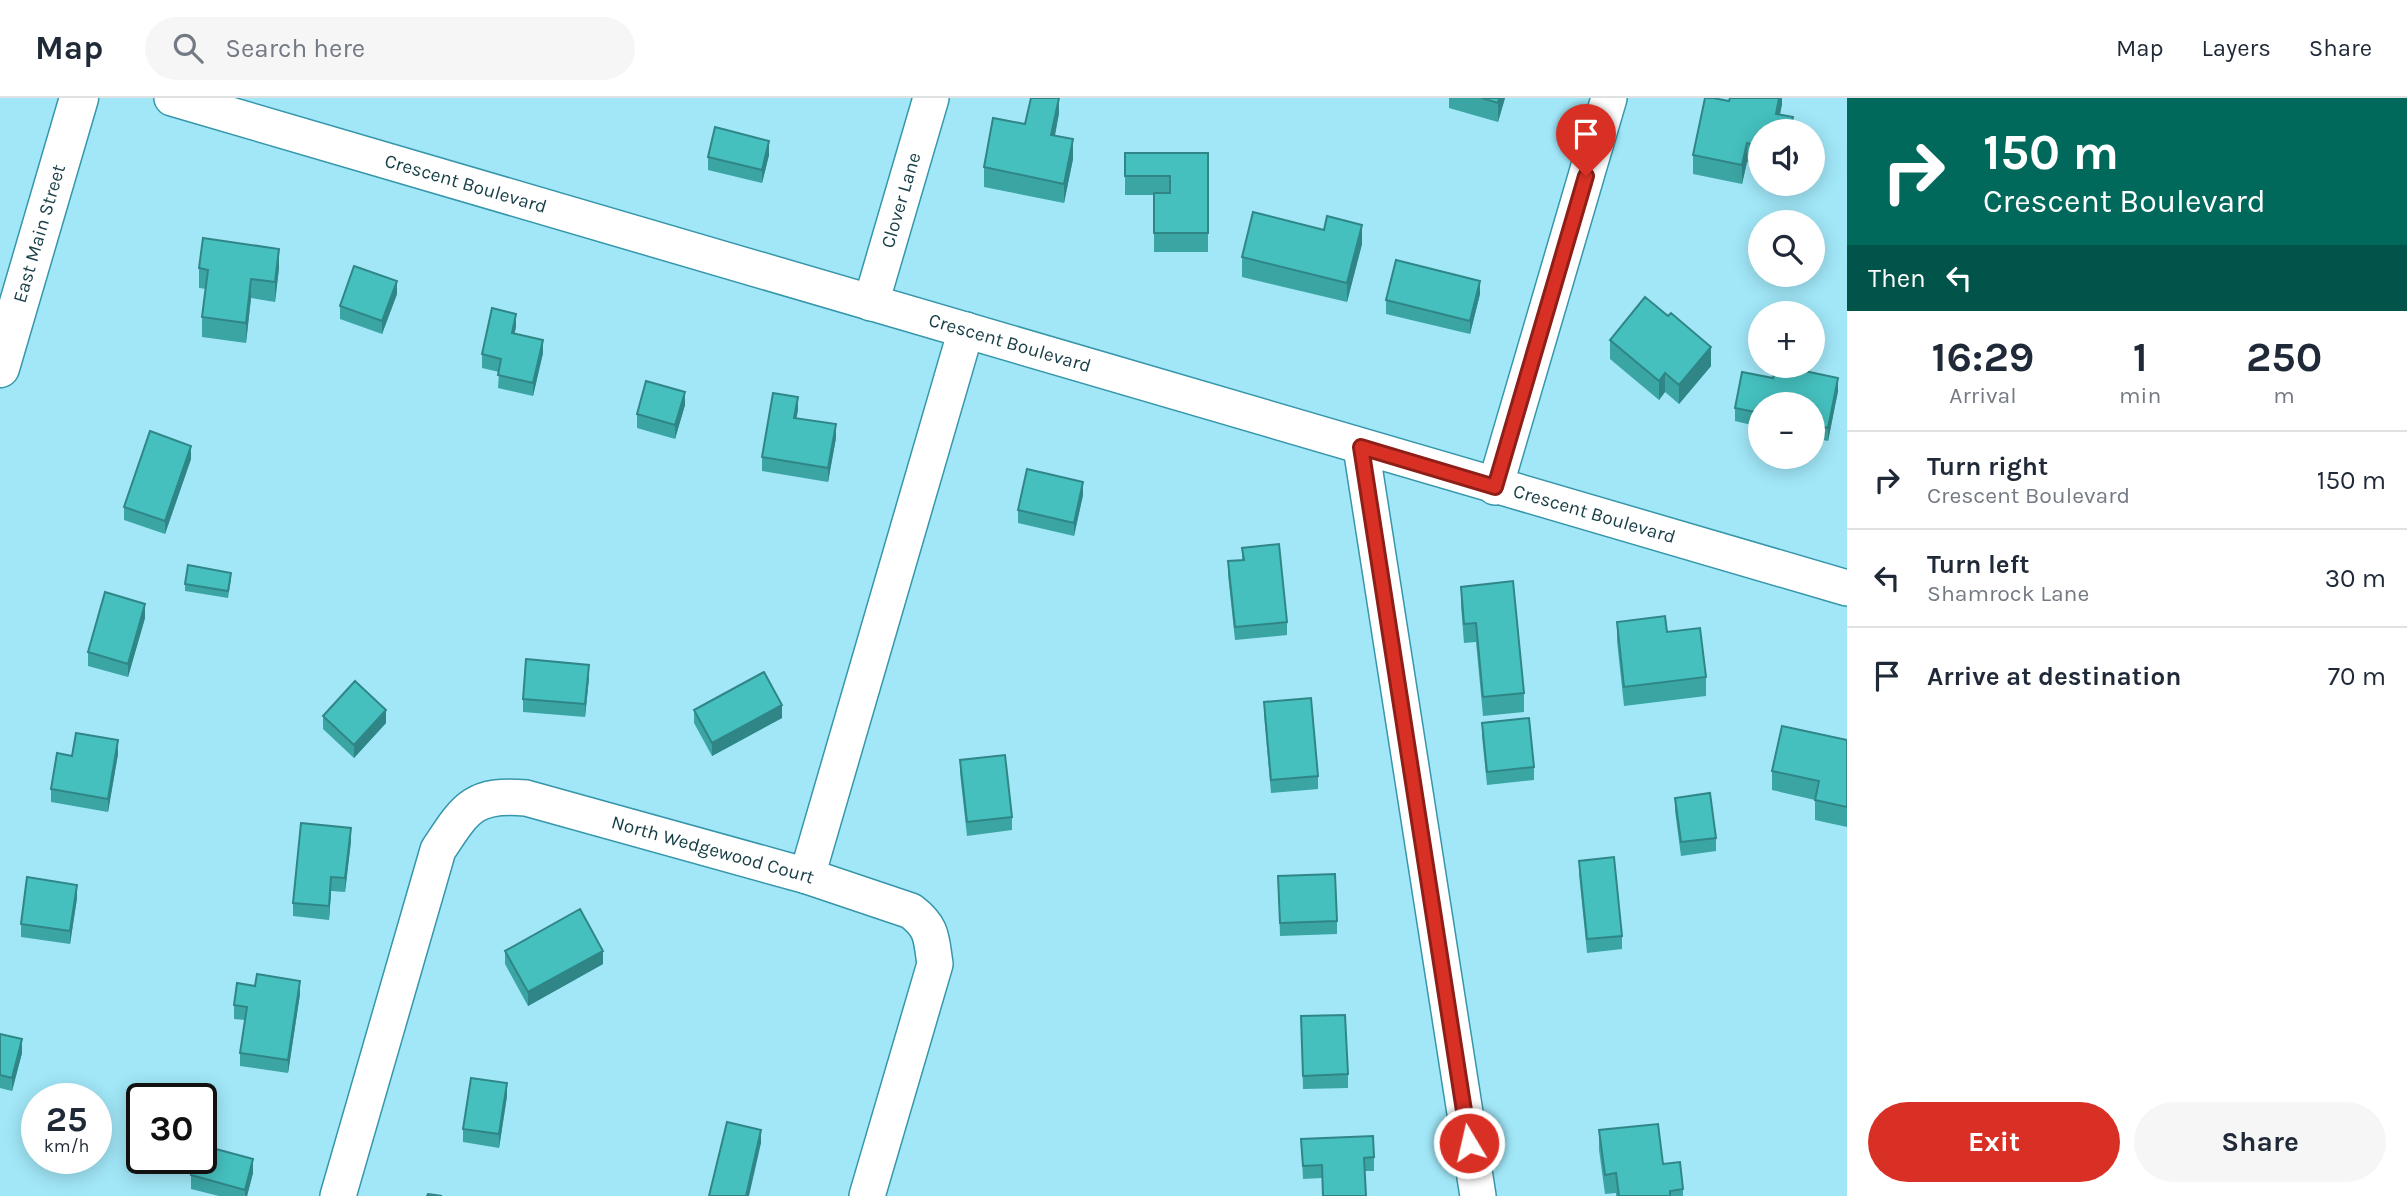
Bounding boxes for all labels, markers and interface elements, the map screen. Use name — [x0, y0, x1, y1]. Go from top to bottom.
search box — [145, 17, 635, 80]
text: Map — [35, 29, 103, 67]
icon: search — [169, 29, 207, 67]
text: Search here — [225, 33, 365, 64]
text: Map — [2116, 34, 2164, 62]
text: Layers — [2202, 34, 2271, 62]
text: Share — [2309, 34, 2372, 62]
pin — [1556, 104, 1616, 176]
icon: arrive — [1567, 115, 1605, 153]
map controls — [1748, 119, 1825, 469]
button: sound — [1748, 119, 1825, 196]
text: 150 m — [1983, 124, 2119, 181]
icon: right — [1868, 126, 1959, 217]
street label: Crescent Boulevard — [382, 150, 549, 218]
street label: Clover Lane — [877, 150, 925, 251]
street label: East Main Street — [9, 162, 70, 305]
text: Crescent Boulevard — [1983, 183, 2266, 220]
button: search — [1748, 210, 1825, 287]
icon: left — [1940, 259, 1978, 297]
text: Then — [1868, 263, 1926, 294]
button: + — [1748, 301, 1825, 378]
street label: Crescent Boulevard — [926, 309, 1094, 377]
text: 16:29 — [1932, 332, 2034, 382]
text: 1 — [2133, 332, 2148, 382]
text: 250 — [2246, 332, 2322, 382]
text: Arrival — [1949, 382, 2017, 409]
text: min — [2119, 382, 2161, 409]
text: m — [2273, 382, 2295, 409]
button: − — [1748, 392, 1825, 469]
text: Turn right — [1927, 451, 2048, 482]
icon: right — [1868, 461, 1906, 499]
text: 150 m — [2317, 465, 2386, 496]
street label: Crescent Boulevard — [1511, 480, 1678, 548]
text: Crescent Boulevard — [1927, 482, 2130, 509]
text: Turn left — [1927, 549, 2029, 580]
icon: left — [1868, 559, 1906, 597]
text: 30 m — [2325, 563, 2386, 594]
text: Shamrock Lane — [1927, 580, 2089, 607]
icon: arrive — [1868, 657, 1906, 695]
text: Arrive at destination — [1927, 661, 2181, 692]
text: 70 m — [2328, 661, 2386, 692]
street label: North Wedgewood Court — [609, 811, 817, 889]
speed limit sign: 30 — [126, 1083, 217, 1174]
text: 25 — [46, 1099, 87, 1140]
button: Exit — [1868, 1102, 2120, 1182]
button: Share — [2134, 1102, 2386, 1182]
position arrow — [1432, 1106, 1506, 1180]
text: km/h — [44, 1135, 89, 1157]

